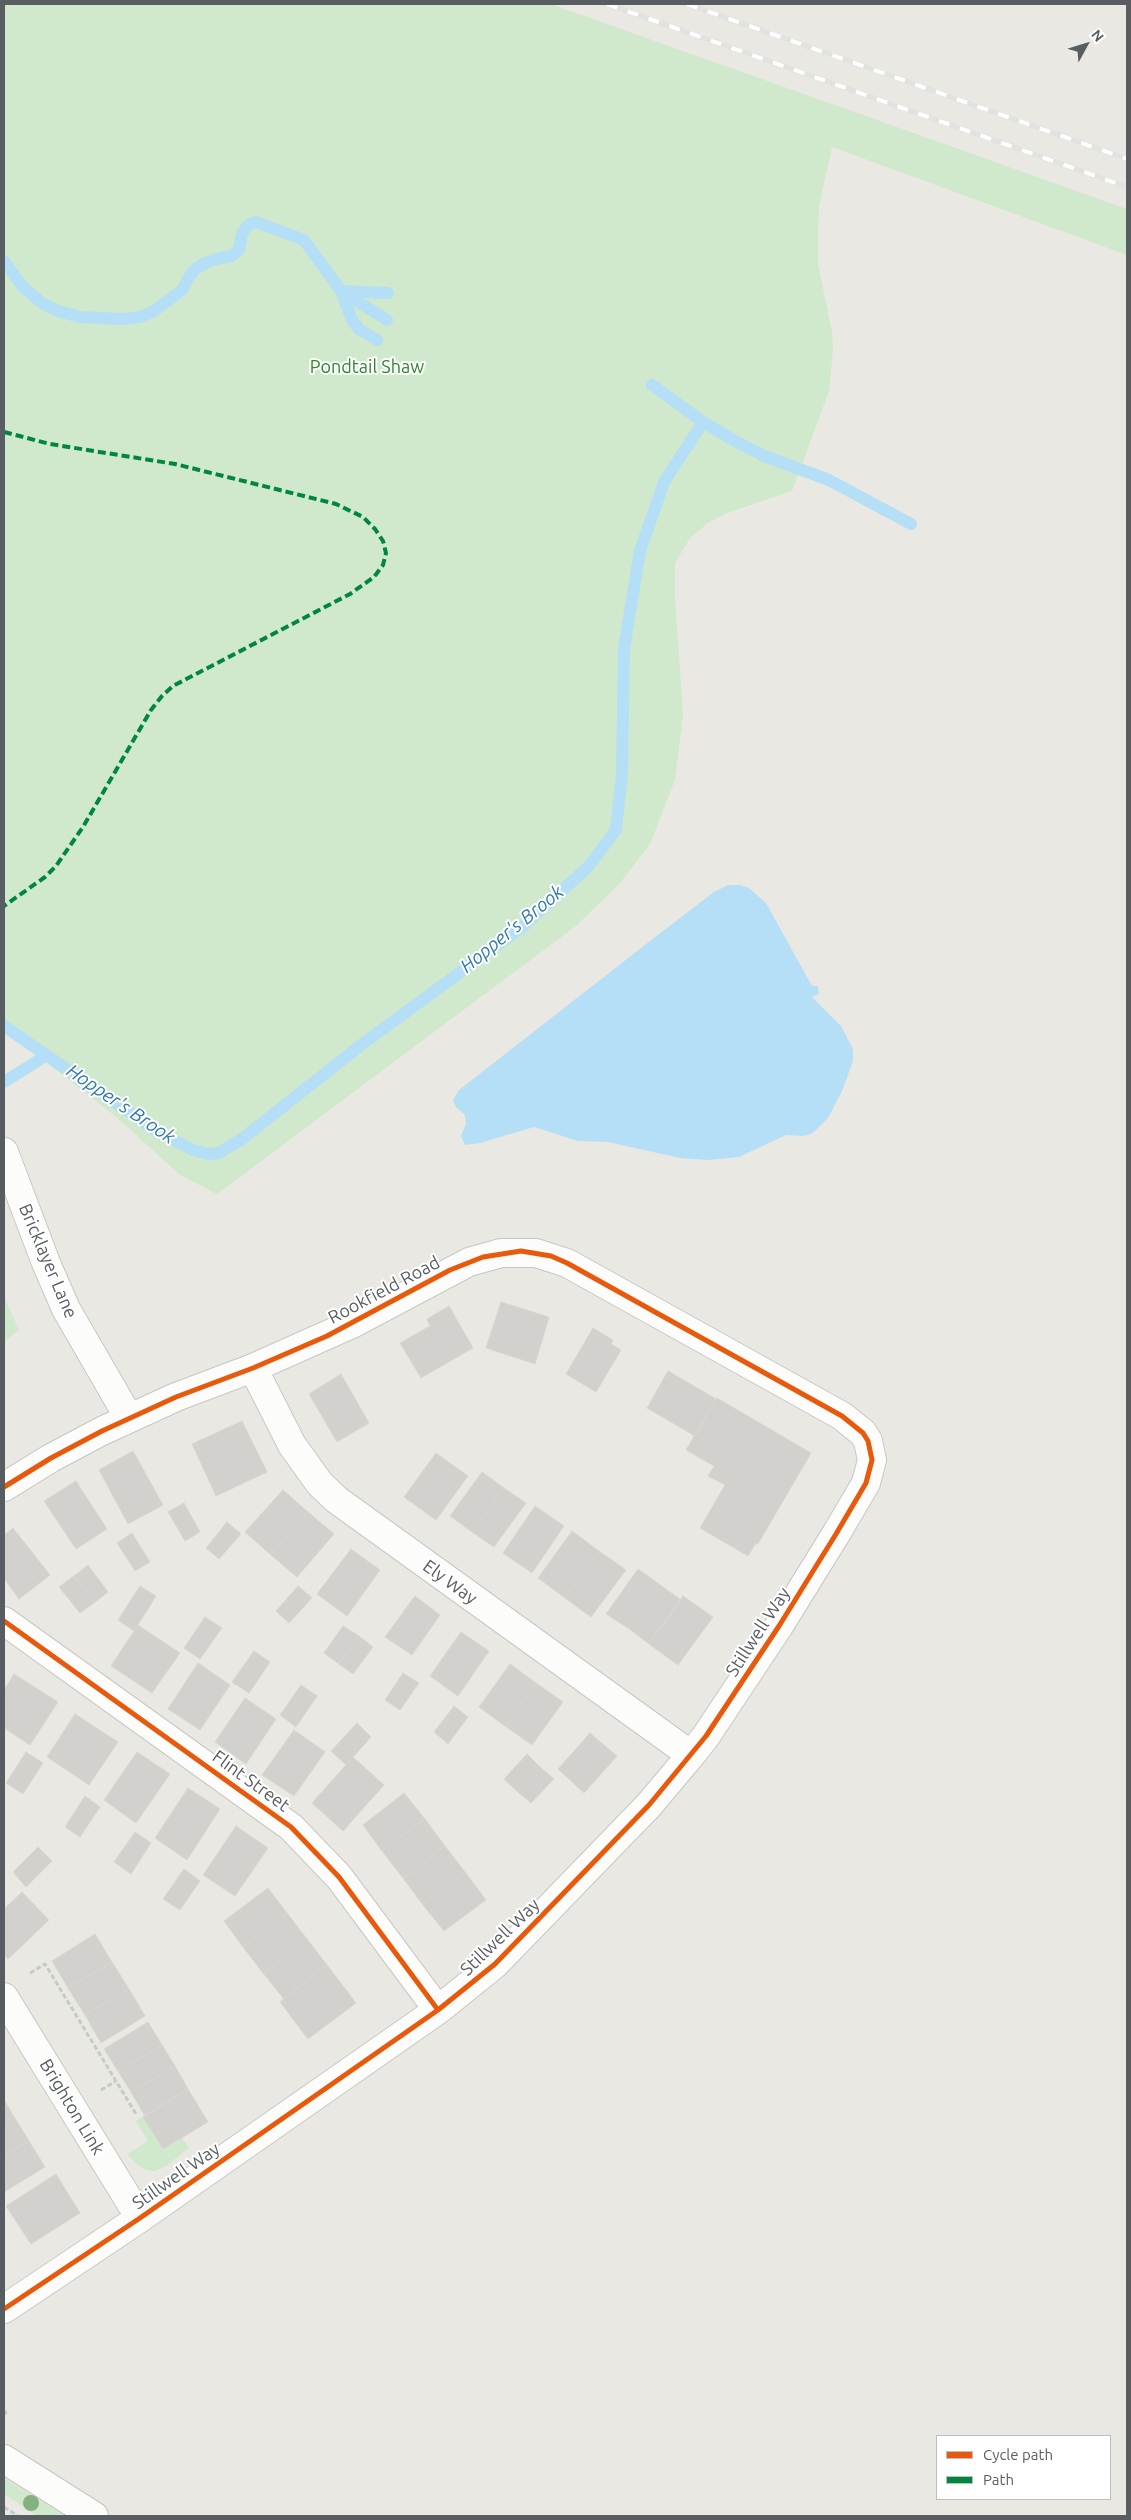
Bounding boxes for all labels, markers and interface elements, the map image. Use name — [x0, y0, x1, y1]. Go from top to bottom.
north arrow — [1061, 20, 1111, 70]
text: N — [1088, 26, 1107, 45]
park label: Pondtail Shaw — [310, 356, 424, 378]
water label: Hopper's Brook — [456, 880, 568, 978]
water label: Hopper's Brook — [62, 1059, 180, 1149]
street label: Bricklayer Lane — [14, 1201, 82, 1321]
street label: Rookfield Road — [324, 1252, 444, 1328]
street label: Ely Way — [419, 1555, 481, 1609]
street label: Stillwell Way — [721, 1583, 795, 1681]
street label: Flint Street — [208, 1746, 294, 1816]
street label: Stillwell Way — [456, 1894, 544, 1980]
street label: Brighton Link — [35, 2055, 109, 2159]
street label: Stillwell Way — [128, 2138, 224, 2214]
legend — [936, 2435, 1111, 2500]
text: Cycle path — [983, 2446, 1053, 2463]
text: Path — [983, 2471, 1014, 2488]

